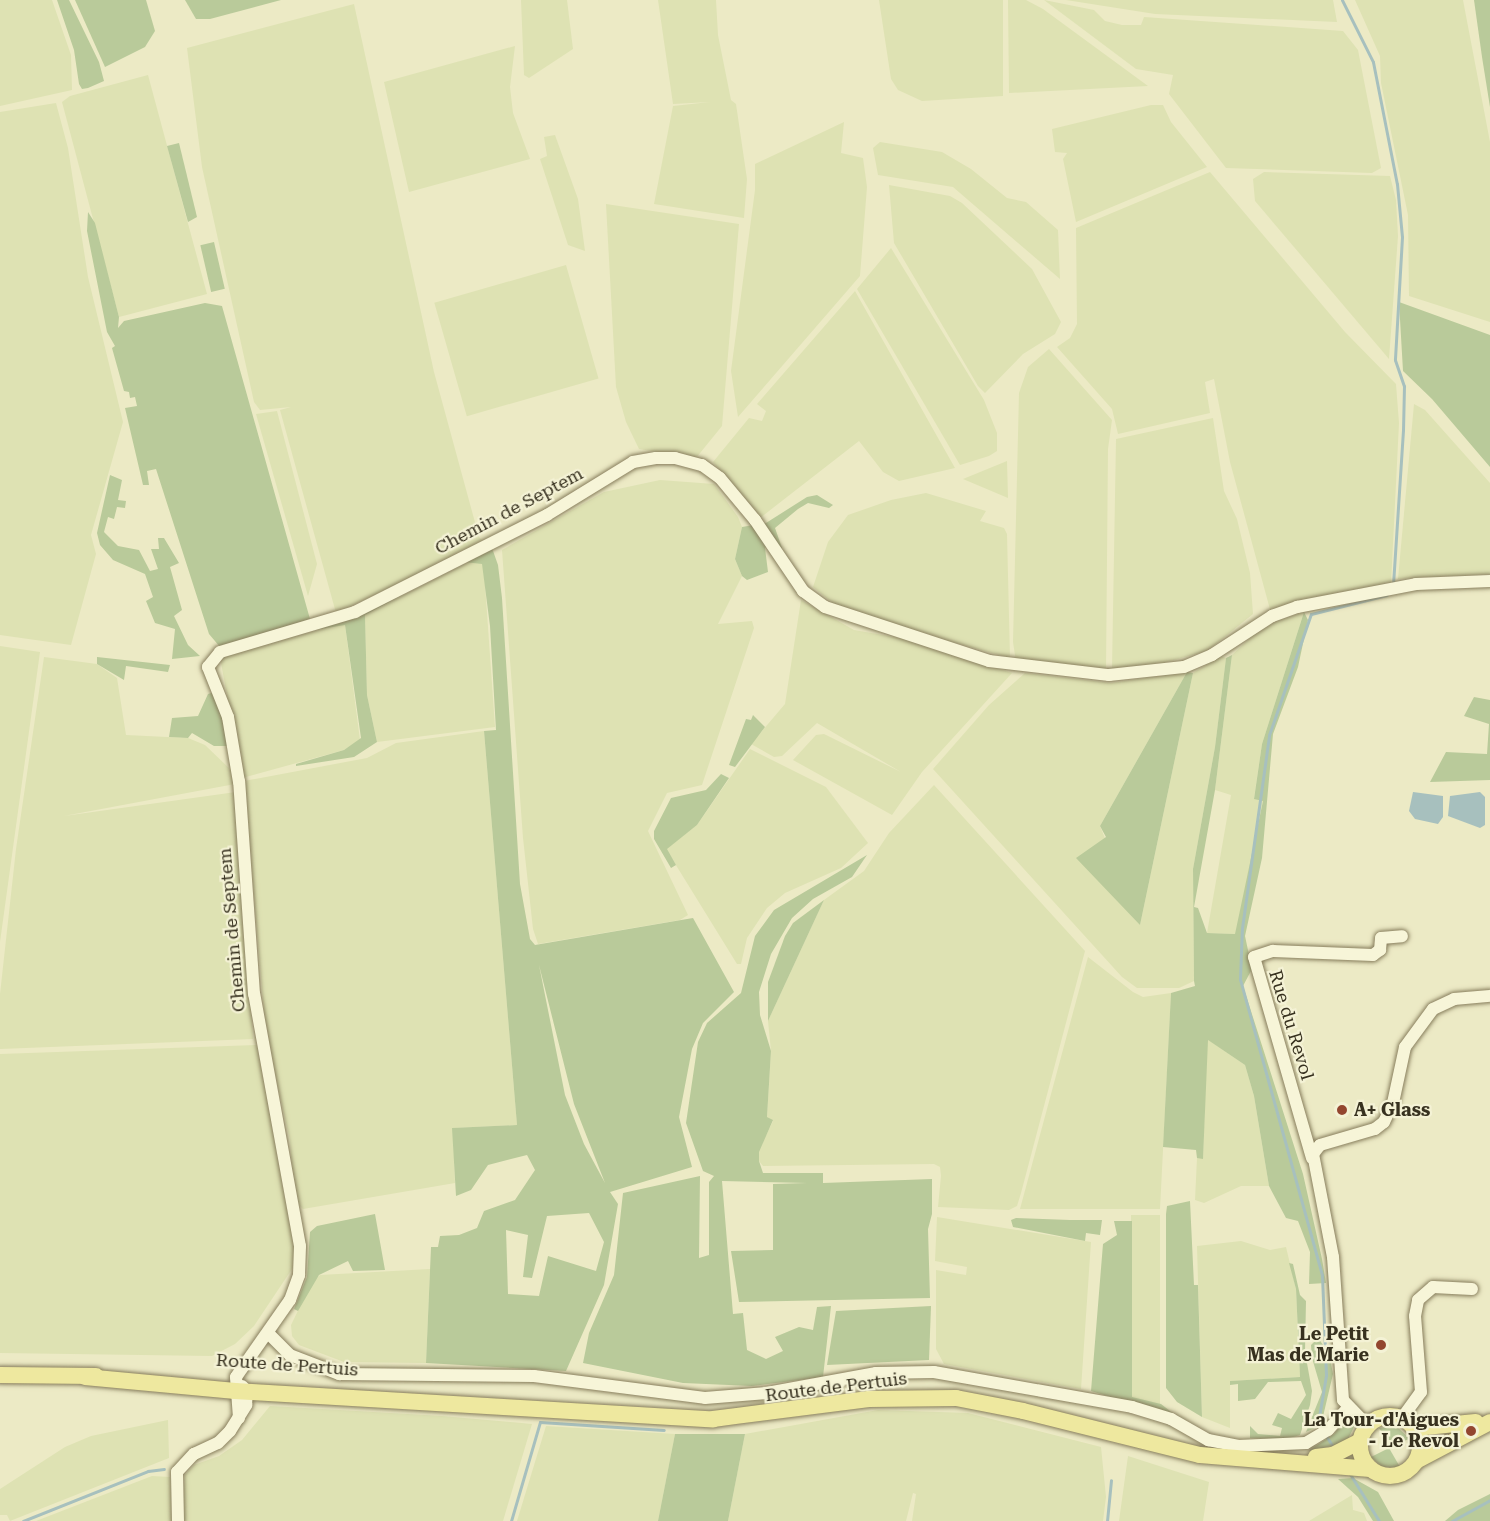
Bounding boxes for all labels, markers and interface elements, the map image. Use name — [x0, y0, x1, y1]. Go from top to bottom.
street label: Chemin de Septem — [431, 463, 587, 559]
street label: Chemin de Septem — [214, 847, 250, 1013]
street label: Rue du Revol — [1264, 967, 1318, 1083]
place label: A+ Glass — [1354, 1099, 1430, 1121]
marker: A+ Glass — [1335, 1103, 1349, 1117]
place label: Le Petit Mas de Marie — [1247, 1324, 1369, 1366]
marker: Le Petit Mas de Marie — [1374, 1338, 1388, 1352]
street label: Route de Pertuis — [215, 1349, 359, 1381]
street label: Route de Pertuis — [764, 1368, 908, 1406]
place label: La Tour-d'Aigues - Le Revol — [1304, 1410, 1459, 1452]
marker: La Tour-d'Aigues - Le Revol — [1464, 1424, 1478, 1438]

